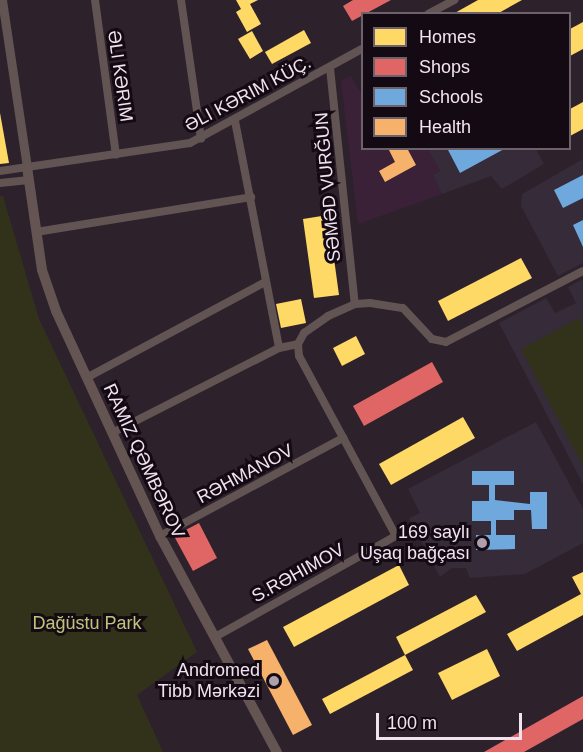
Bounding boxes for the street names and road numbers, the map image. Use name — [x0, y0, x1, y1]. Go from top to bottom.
street label: ƏLI KƏRIM — [103, 29, 137, 123]
street label: ƏLI KƏRIM KÜÇ. — [181, 52, 315, 136]
street label: SƏMƏD VURĞUN — [311, 111, 345, 263]
street label: RAMIZ QƏMBƏROV — [99, 380, 189, 542]
street label: RƏHMANOV — [193, 440, 297, 508]
street label: S.RƏHIMOV — [248, 539, 348, 607]

